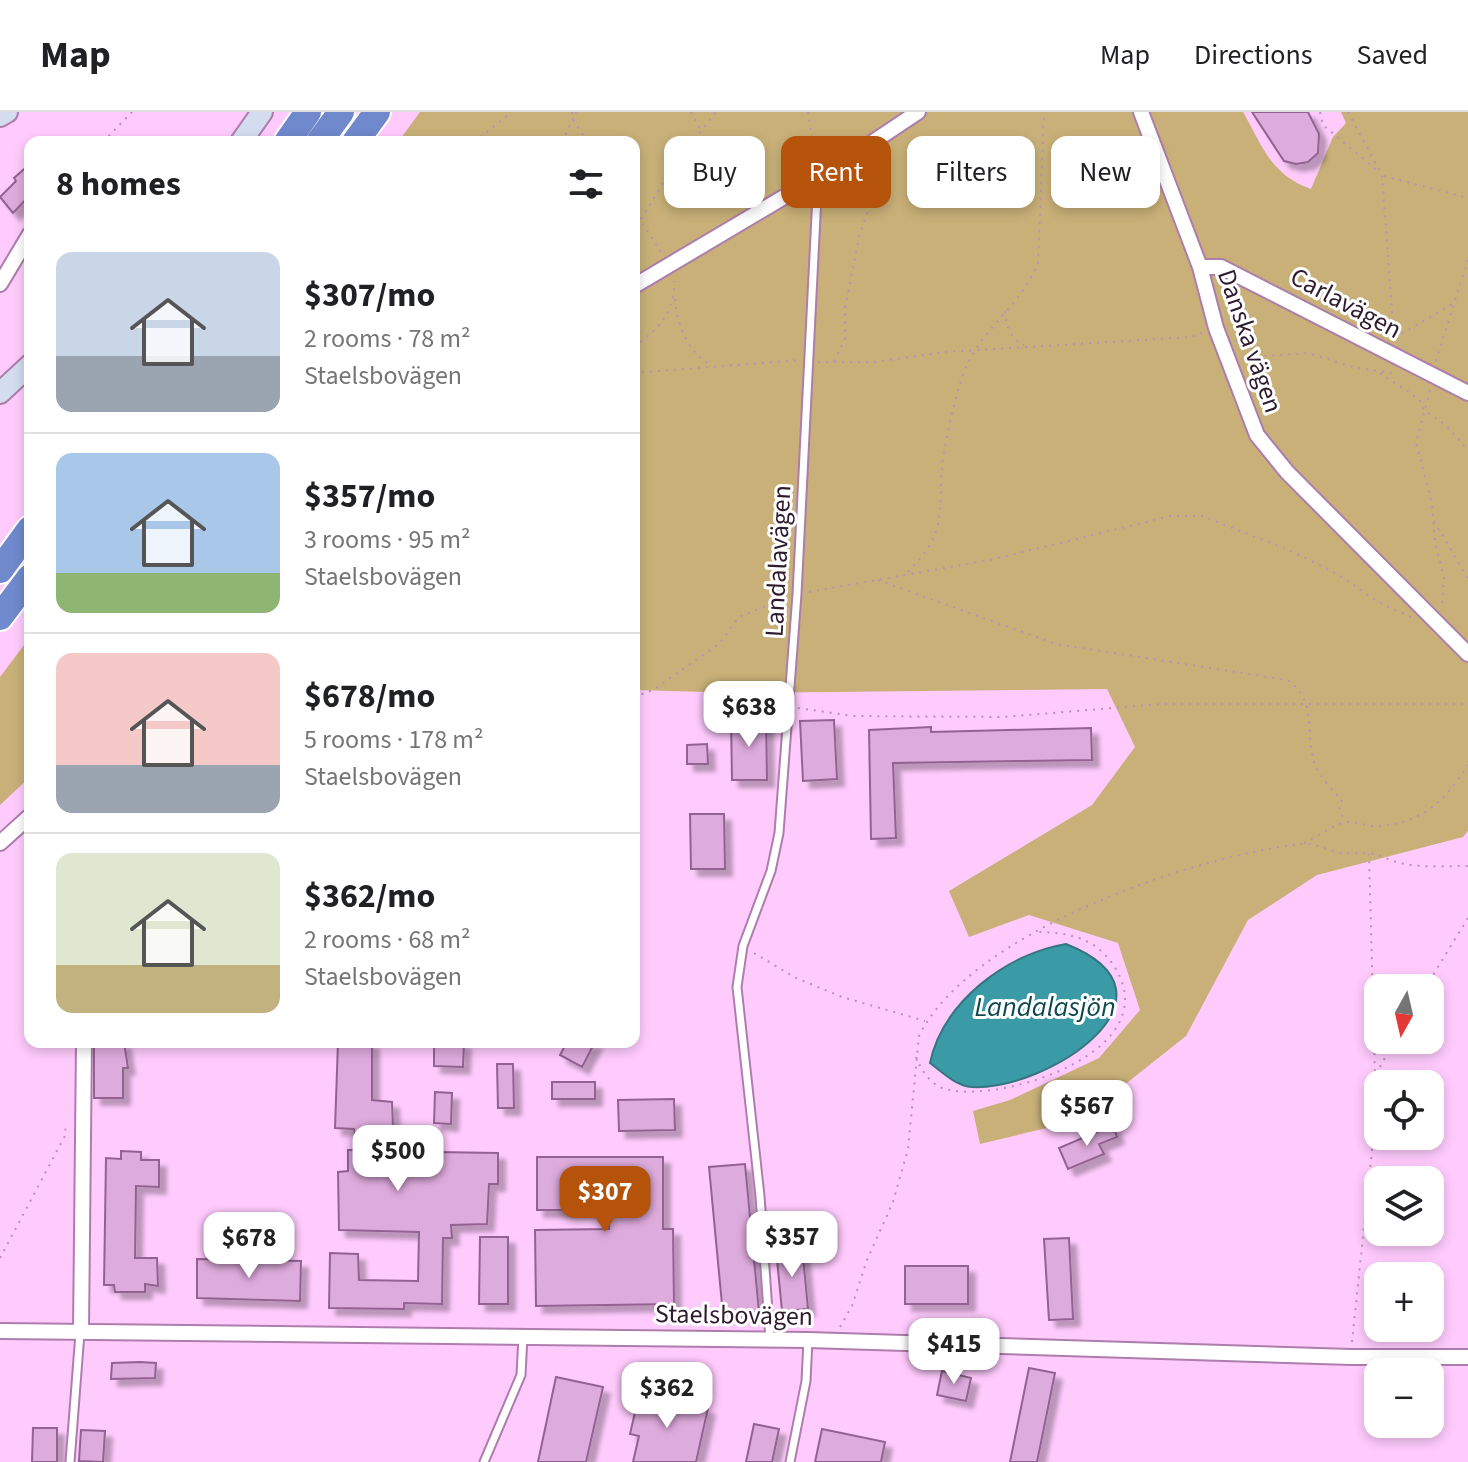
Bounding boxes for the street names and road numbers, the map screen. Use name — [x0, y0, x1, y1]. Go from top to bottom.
street label: Carlavägen — [1284, 258, 1408, 348]
street label: Danska vägen — [1208, 264, 1292, 418]
street label: Landalavägen — [756, 484, 800, 638]
street label: Staelsbovägen — [655, 1295, 813, 1335]

